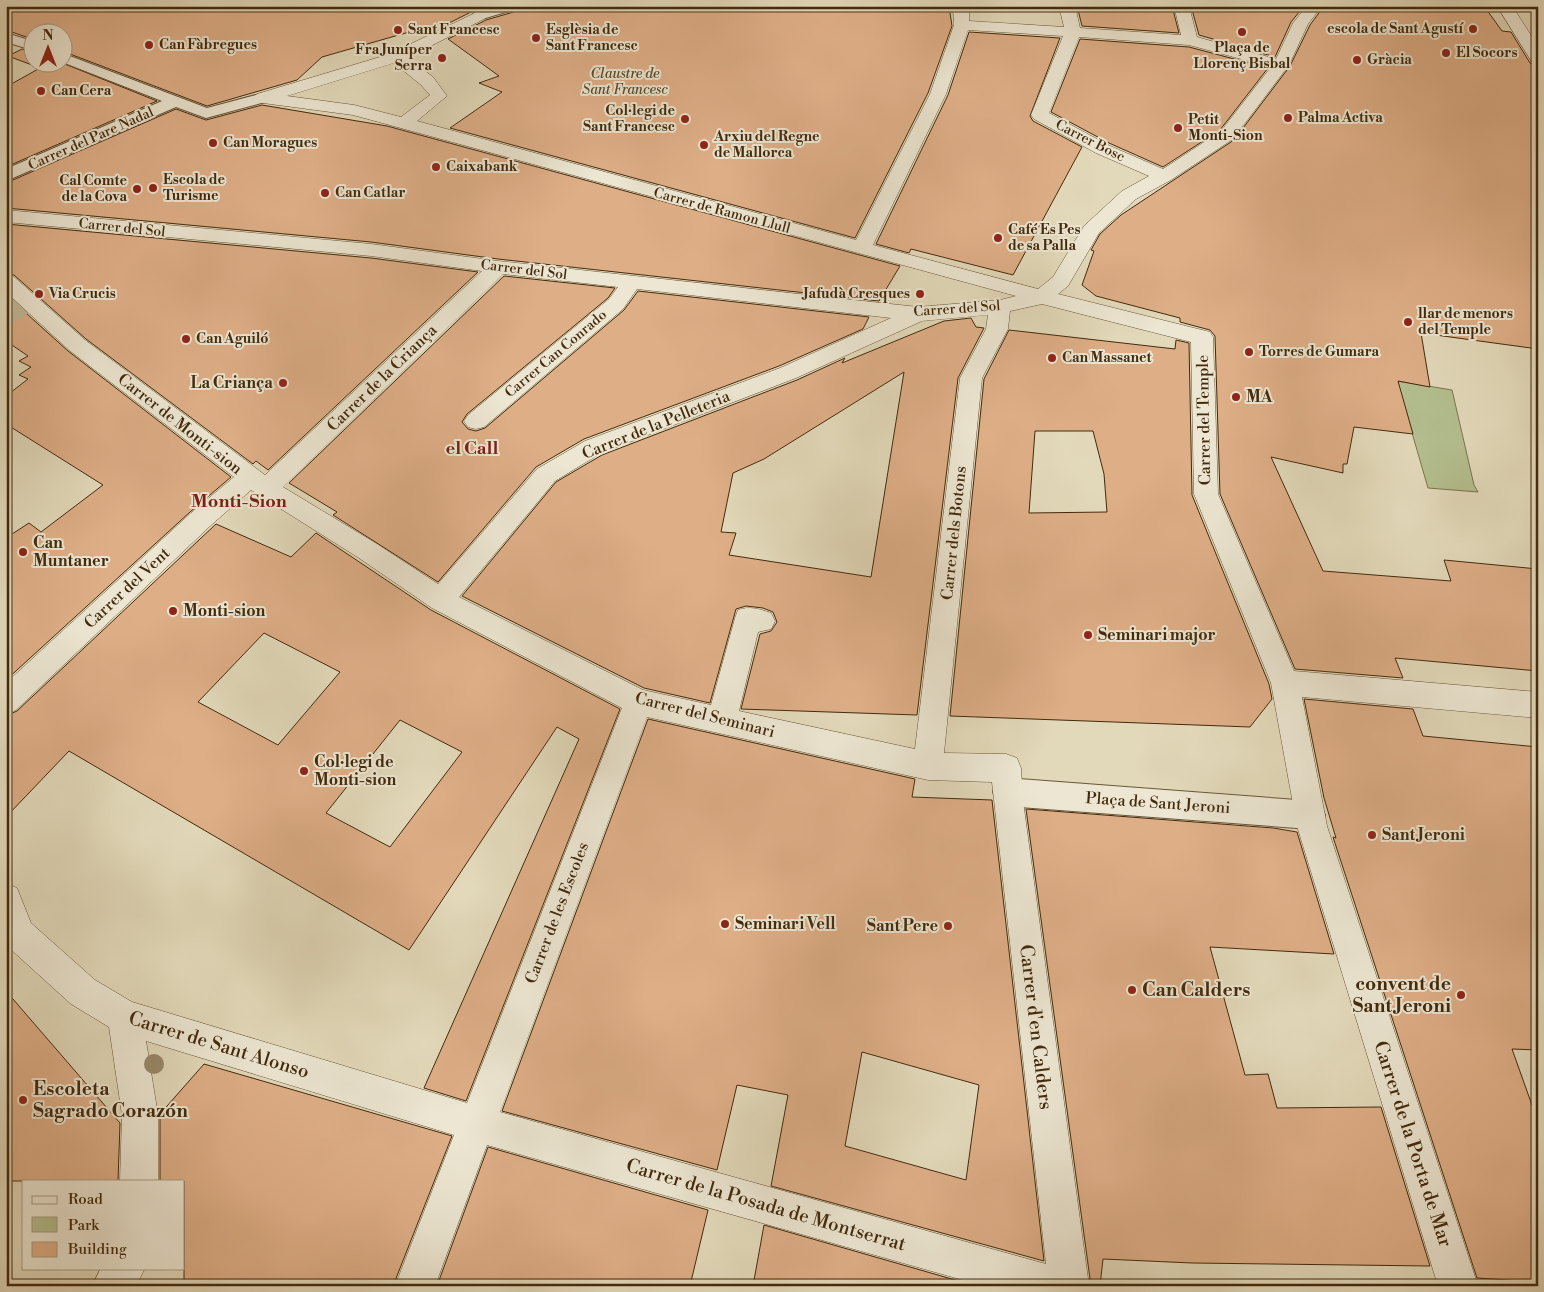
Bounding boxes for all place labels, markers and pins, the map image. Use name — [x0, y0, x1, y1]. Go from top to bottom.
place label: escola de Sant Agustí — [1327, 20, 1465, 38]
place label: Sant Francesc — [408, 21, 500, 39]
place label: Esglèsia de Sant Francesc — [546, 21, 638, 55]
marker: escola de Sant Agustí — [1467, 23, 1479, 35]
marker: Sant Francesc — [392, 24, 404, 36]
marker: Plaça de Llorenç Bisbal — [1236, 26, 1248, 38]
marker: Esglèsia de Sant Francesc — [530, 32, 542, 44]
place label: Can Fàbregues — [159, 36, 257, 54]
marker: Can Fàbregues — [143, 39, 155, 51]
place label: Plaça de Llorenç Bisbal — [1194, 39, 1291, 73]
place label: Fra Juníper Serra — [355, 41, 432, 75]
place label: El Socors — [1456, 44, 1517, 62]
marker: El Socors — [1440, 47, 1452, 59]
place label: Gràcia — [1367, 51, 1412, 69]
marker: Fra Juníper Serra — [436, 52, 448, 64]
marker: Gràcia — [1351, 54, 1363, 66]
place label: Can Cera — [51, 82, 112, 100]
marker: Can Cera — [35, 85, 47, 97]
place label: Col·legi de Sant Francesc — [583, 102, 675, 136]
place label: Palma Activa — [1298, 109, 1383, 127]
place label: Petit Monti-Sion — [1188, 111, 1263, 145]
marker: Palma Activa — [1282, 112, 1294, 124]
marker: Col·legi de Sant Francesc — [679, 113, 691, 125]
marker: Petit Monti-Sion — [1172, 122, 1184, 134]
place label: Arxiu del Regne de Mallorca — [713, 128, 820, 162]
place label: Can Moragues — [223, 134, 317, 152]
marker: Can Moragues — [207, 137, 219, 149]
marker: Arxiu del Regne de Mallorca — [698, 139, 710, 151]
place label: Caixabank — [446, 158, 518, 176]
marker: Caixabank — [430, 161, 442, 173]
place label: Escola de Turisme — [163, 171, 226, 205]
place label: Cal Comte de la Cova — [59, 172, 127, 206]
marker: Escola de Turisme — [147, 182, 159, 194]
marker: Cal Comte de la Cova — [131, 183, 143, 195]
place label: Can Catlar — [335, 184, 406, 202]
marker: Can Catlar — [319, 187, 331, 199]
place label: Café Es Pes de sa Palla — [1008, 221, 1080, 255]
marker: Café Es Pes de sa Palla — [992, 232, 1004, 244]
place label: Via Crucis — [48, 285, 116, 303]
place label: Jafudà Cresques — [801, 285, 910, 303]
marker: Via Crucis — [33, 288, 45, 300]
marker: Jafudà Cresques — [914, 288, 926, 300]
place label: llar de menors del Temple — [1418, 305, 1513, 339]
marker: llar de menors del Temple — [1402, 316, 1414, 328]
place label: Can Aguiló — [196, 330, 269, 348]
marker: Can Aguiló — [180, 333, 192, 345]
place label: Torres de Gumara — [1259, 343, 1380, 361]
marker: Torres de Gumara — [1243, 346, 1255, 358]
place label: Can Massanet — [1062, 349, 1153, 367]
marker: Can Massanet — [1046, 352, 1058, 364]
place label: La Criança — [191, 373, 273, 393]
marker: La Criança — [277, 377, 289, 389]
place label: MA — [1246, 387, 1273, 407]
marker: MA — [1230, 391, 1242, 403]
place label: Can Muntaner — [33, 533, 109, 571]
marker: Can Muntaner — [17, 546, 29, 558]
place label: Monti-sion — [183, 601, 266, 621]
marker: Monti-sion — [167, 605, 179, 617]
place label: Seminari major — [1098, 625, 1216, 645]
marker: Seminari major — [1082, 629, 1094, 641]
place label: Col·legi de Monti-sion — [314, 752, 397, 790]
marker: Col·legi de Monti-sion — [298, 765, 310, 777]
place label: Sant Jeroni — [1382, 825, 1465, 845]
marker: Sant Jeroni — [1366, 829, 1378, 841]
place label: Seminari Vell — [735, 914, 836, 934]
place label: Sant Pere — [867, 916, 938, 936]
marker: Seminari Vell — [719, 918, 731, 930]
marker: Sant Pere — [942, 920, 954, 932]
place label: convent de Sant Jeroni — [1353, 972, 1451, 1018]
place label: Can Calders — [1142, 978, 1251, 1002]
marker: Can Calders — [1126, 984, 1138, 996]
marker: convent de Sant Jeroni — [1455, 989, 1467, 1001]
place label: Escoleta Sagrado Corazón — [33, 1077, 188, 1123]
marker: Escoleta Sagrado Corazón — [17, 1094, 29, 1106]

